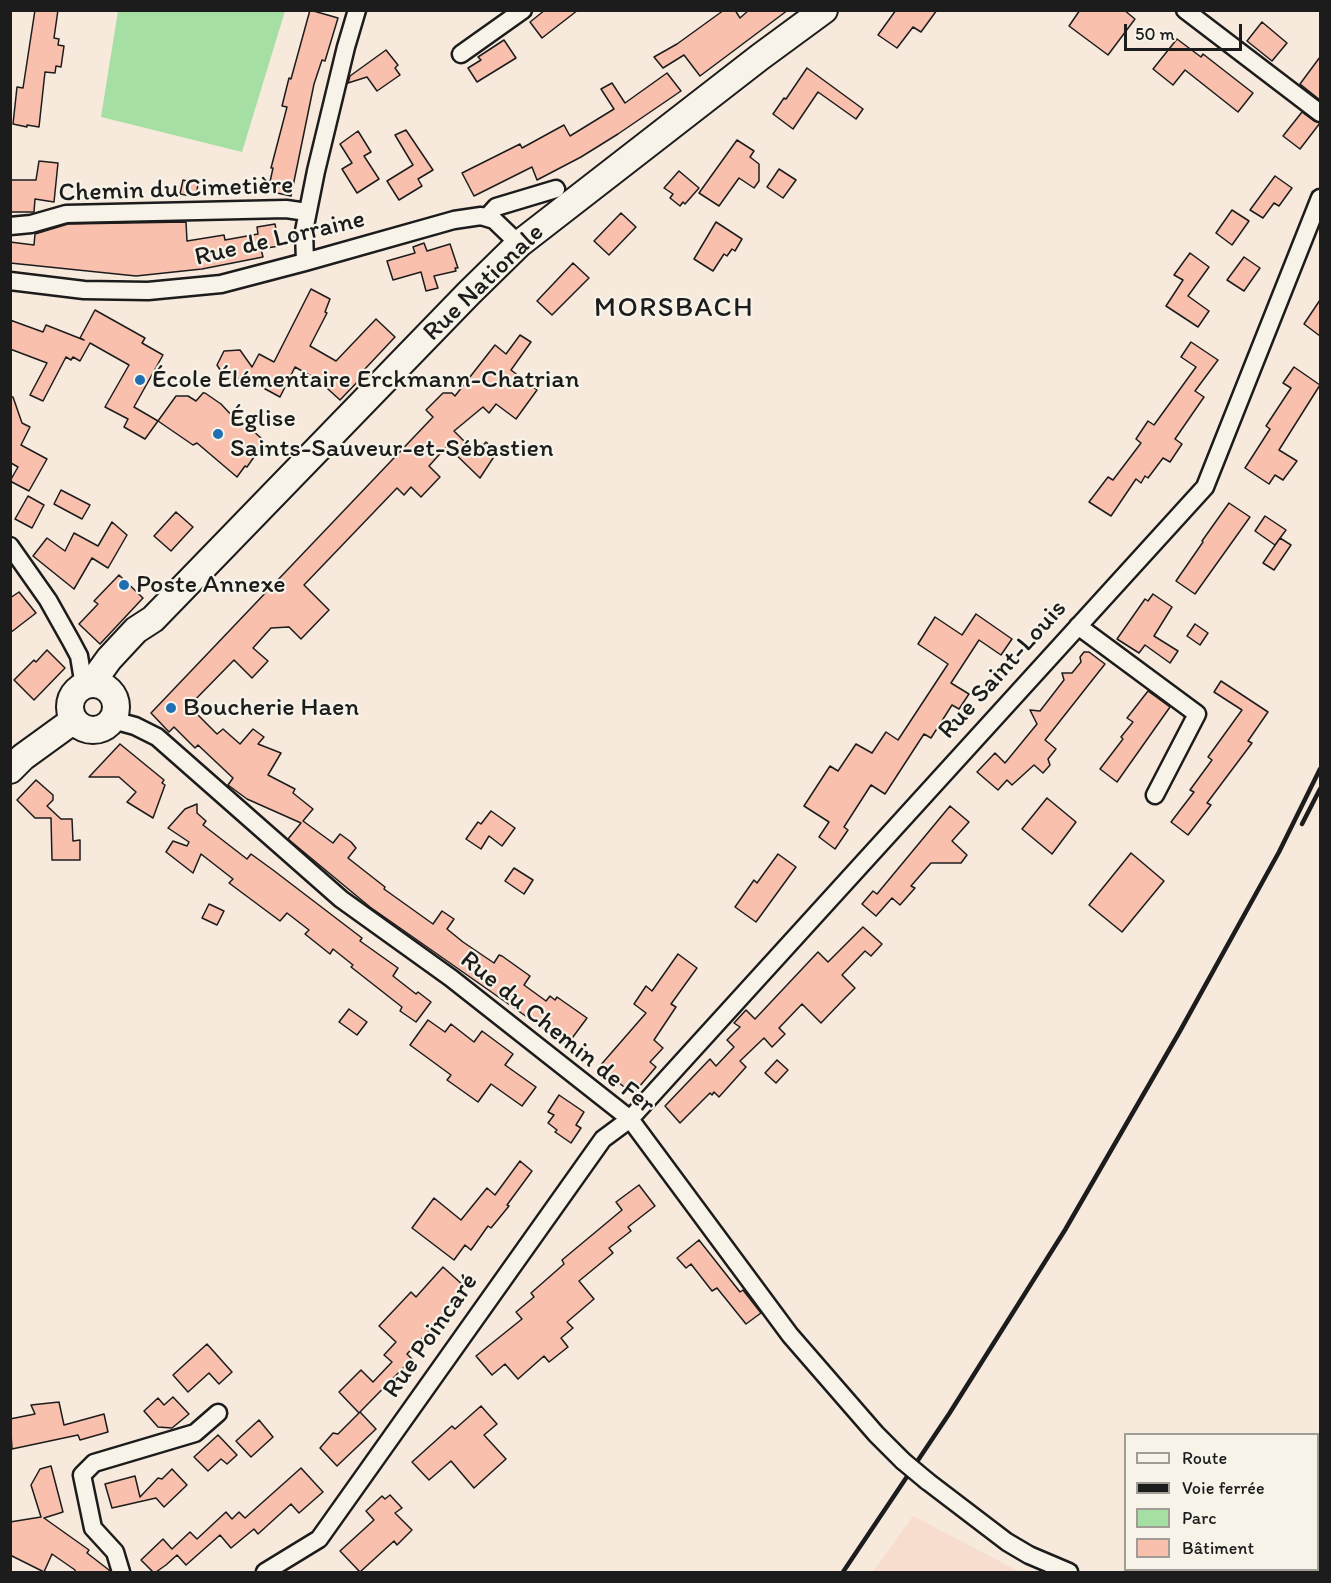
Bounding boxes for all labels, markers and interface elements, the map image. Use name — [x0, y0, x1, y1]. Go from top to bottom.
scale bar — [1127, 12, 1246, 50]
text: 50 m — [1135, 23, 1175, 45]
street label: Chemin du Cimetière — [58, 170, 294, 210]
street label: Rue de Lorraine — [192, 204, 368, 274]
street label: Rue Nationale — [417, 218, 551, 348]
district label: MORSBACH — [594, 292, 754, 326]
place label: École Élémentaire Erckmann-Chatrian — [152, 364, 579, 396]
marker: École Élémentaire Erckmann-Chatrian — [133, 373, 147, 387]
place label: Église Saints-Sauveur-et-Sébastien — [230, 403, 554, 464]
marker: Église Saints-Sauveur-et-Sébastien — [211, 427, 225, 441]
place label: Poste Annexe — [136, 569, 286, 601]
marker: Poste Annexe — [117, 578, 131, 592]
street label: Rue Saint-Louis — [932, 594, 1074, 746]
place label: Boucherie Haen — [183, 692, 359, 724]
marker: Boucherie Haen — [164, 701, 178, 715]
street label: Rue du Chemin de Fer — [453, 945, 661, 1121]
street label: Rue Poincaré — [377, 1268, 485, 1404]
legend — [1124, 1433, 1319, 1571]
text: Route — [1182, 1447, 1227, 1469]
text: Voie ferrée — [1182, 1477, 1264, 1499]
text: Parc — [1182, 1507, 1216, 1529]
text: Bâtiment — [1182, 1537, 1254, 1559]

